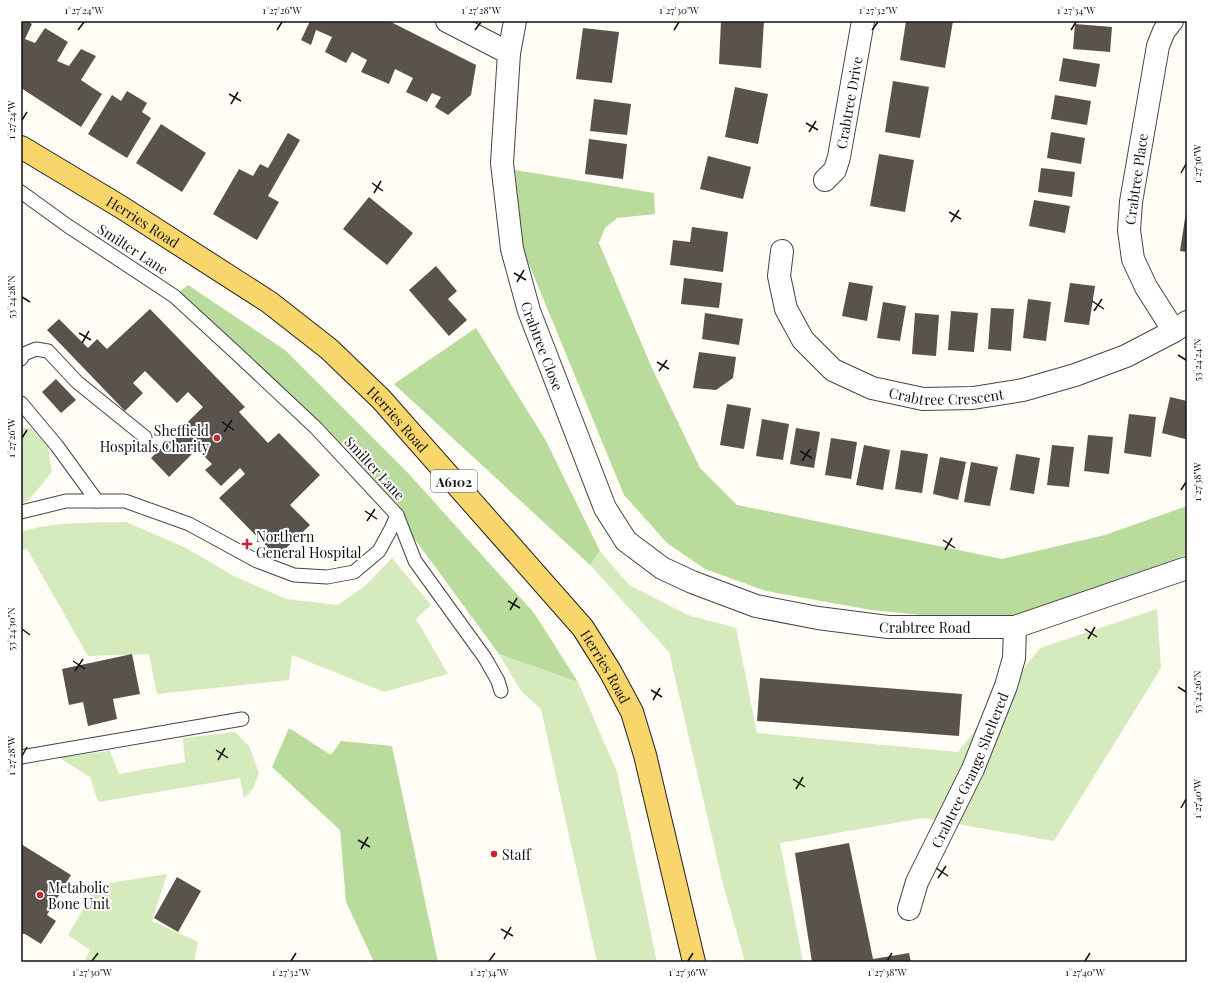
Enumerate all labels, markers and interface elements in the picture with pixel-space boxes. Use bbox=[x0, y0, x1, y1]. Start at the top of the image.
text: 1°27'24"W bbox=[65, 3, 104, 17]
text: 1°27'26"W bbox=[262, 3, 303, 17]
text: 1°27'28"W bbox=[461, 3, 502, 17]
text: 1°27'30"W bbox=[659, 3, 700, 17]
text: 1°27'32"W bbox=[859, 3, 898, 17]
text: 1°27'34"W bbox=[1057, 3, 1096, 17]
street label: Crabtree Drive bbox=[831, 55, 866, 150]
text: 1°27'24"W bbox=[4, 100, 18, 139]
street label: Crabtree Place bbox=[1120, 132, 1152, 226]
text: 1°27'36"W bbox=[1190, 144, 1204, 184]
street label: Herries Road bbox=[103, 191, 183, 252]
street label: Smilter Lane bbox=[94, 219, 172, 279]
text: 53°24'28"N bbox=[4, 276, 18, 318]
street label: Crabtree Close bbox=[517, 299, 568, 393]
text: 53°24'24"N bbox=[1190, 339, 1204, 381]
street label: Herries Road bbox=[363, 382, 433, 456]
street label: Crabtree Crescent bbox=[887, 382, 1006, 409]
text: 1°27'26"W bbox=[4, 417, 18, 458]
place label: Sheffield Hospitals Charity bbox=[100, 421, 209, 456]
street label: Smilter Lane bbox=[341, 432, 409, 504]
marker: Sheffield Hospitals Charity bbox=[212, 433, 222, 443]
text: 1°27'38"W bbox=[1190, 461, 1204, 502]
road number: A6102 bbox=[431, 470, 477, 492]
place label: Northern General Hospital bbox=[256, 527, 362, 562]
marker: Northern General Hospital bbox=[241, 538, 253, 550]
text: 53°24'30"N bbox=[4, 607, 18, 651]
street label: Crabtree Road bbox=[878, 616, 971, 637]
street label: Herries Road bbox=[577, 626, 635, 707]
text: 53°24'26"N bbox=[1190, 671, 1204, 713]
street label: Crabtree Grange Sheltered bbox=[926, 689, 1012, 851]
text: 1°27'28"W bbox=[4, 735, 18, 776]
text: 1°27'40"W bbox=[1190, 778, 1204, 819]
place label: Staff bbox=[502, 845, 532, 864]
marker: Staff bbox=[489, 849, 499, 859]
place label: Metabolic Bone Unit bbox=[48, 878, 111, 913]
marker: Metabolic Bone Unit bbox=[35, 890, 45, 900]
text: 1°27'30"W bbox=[72, 965, 113, 979]
text: 1°27'32"W bbox=[272, 965, 311, 979]
text: 1°27'34"W bbox=[470, 965, 509, 979]
text: 1°27'36"W bbox=[669, 965, 708, 979]
text: 1°27'38"W bbox=[867, 965, 908, 979]
text: 1°27'40"W bbox=[1065, 965, 1106, 979]

